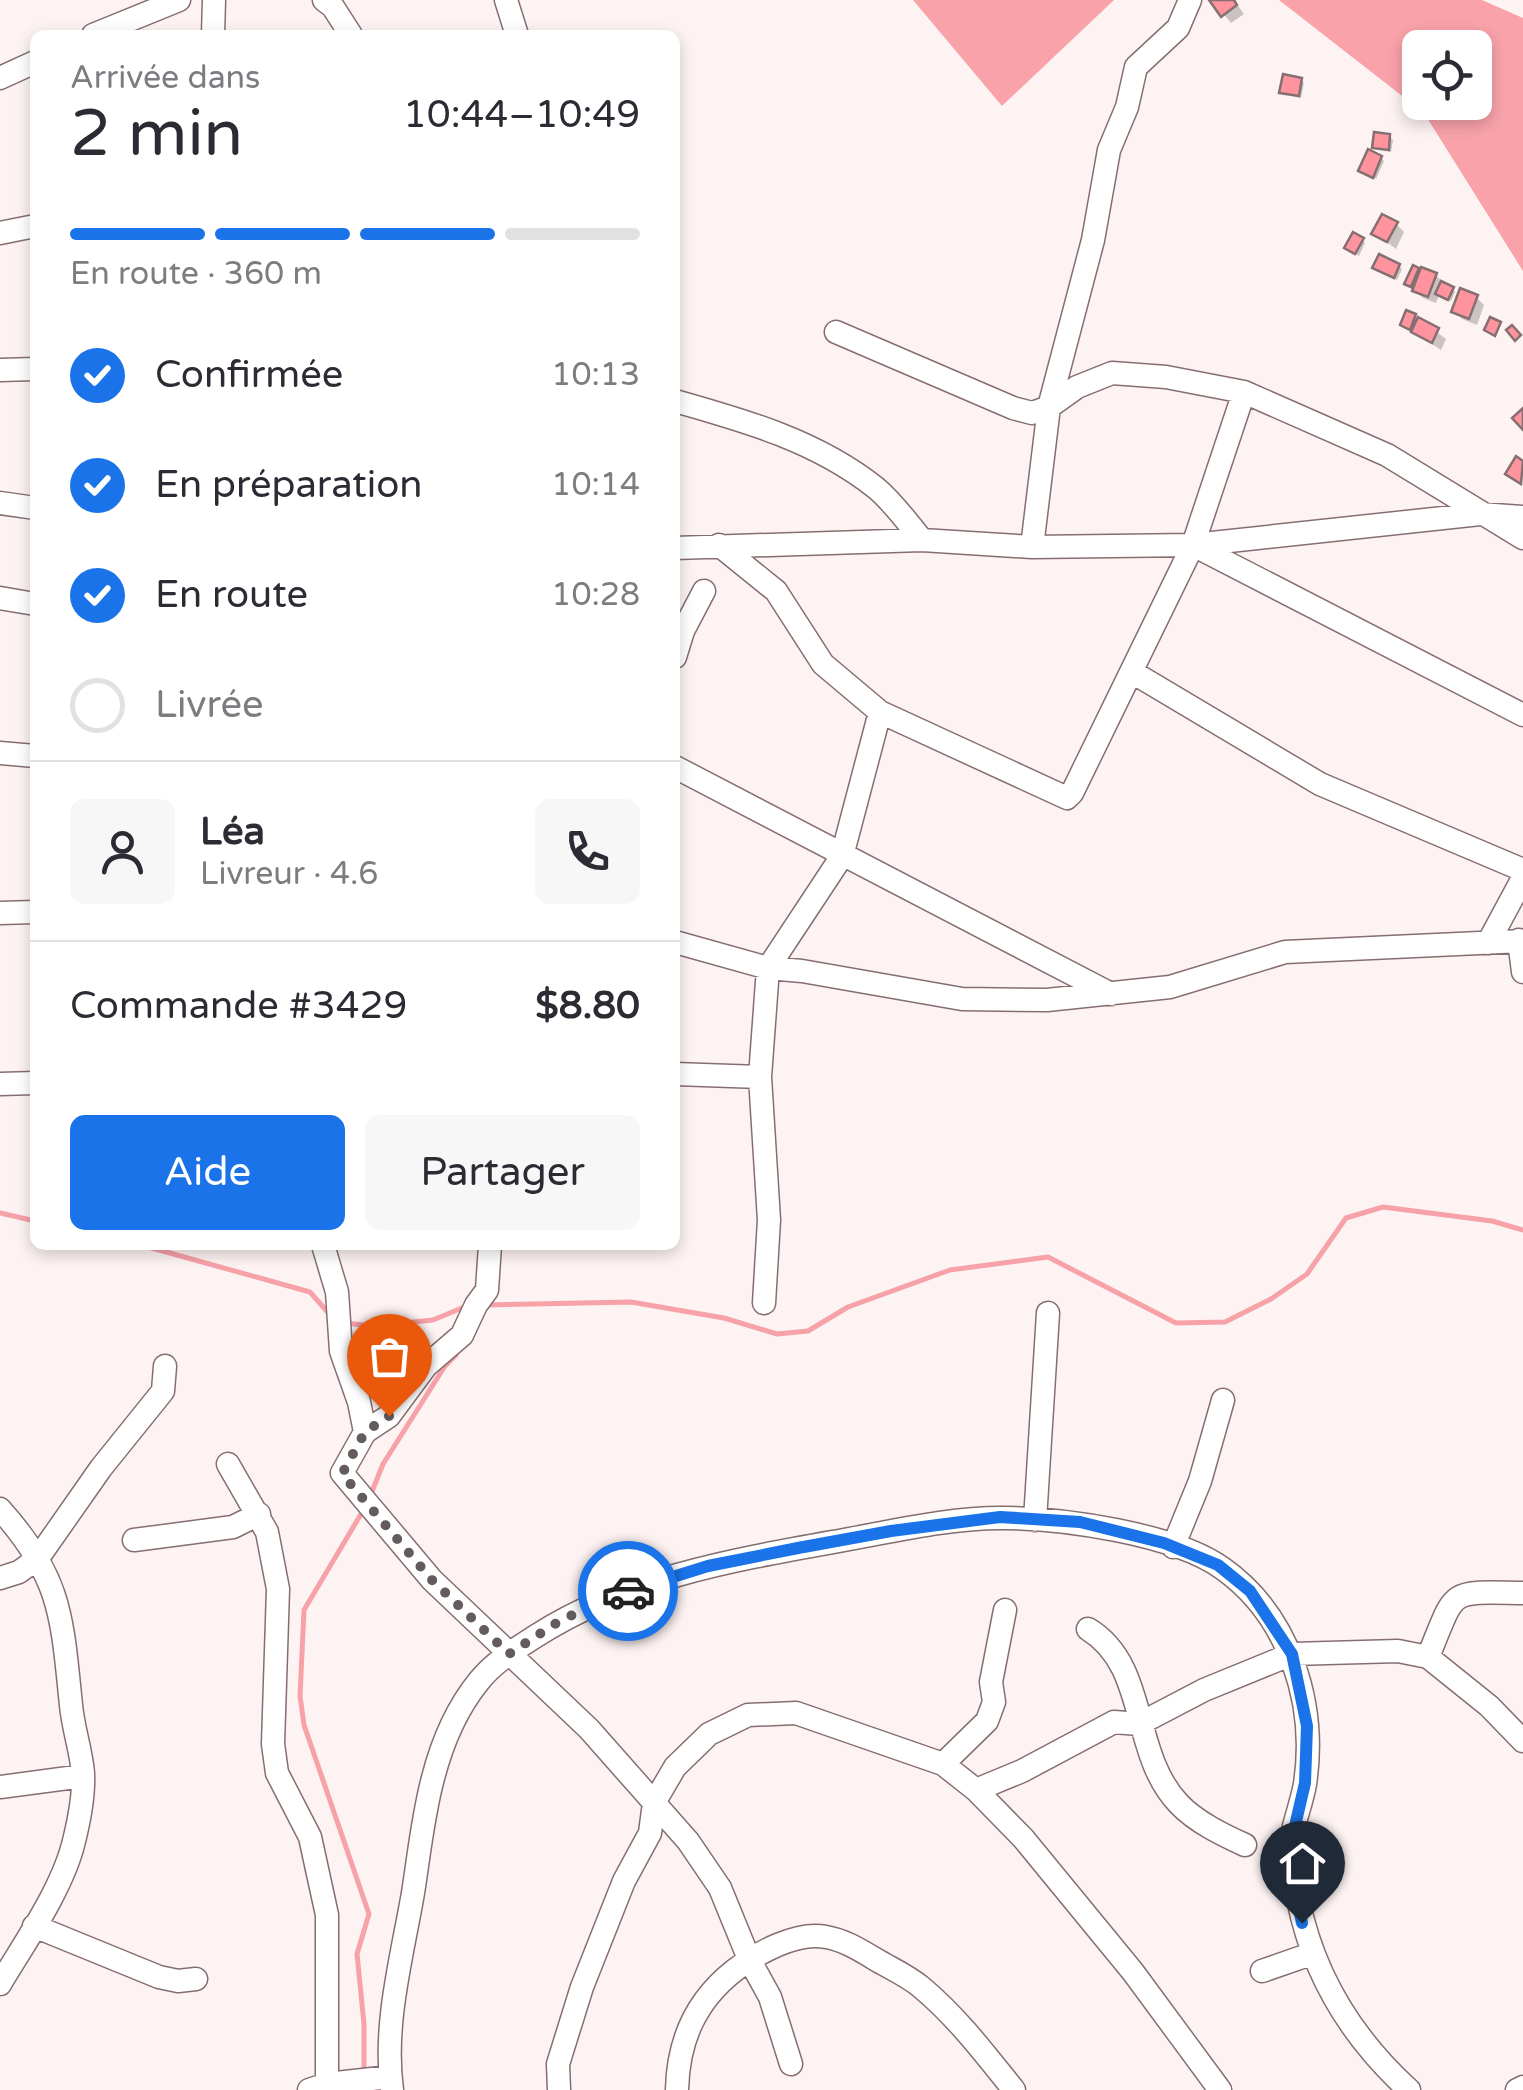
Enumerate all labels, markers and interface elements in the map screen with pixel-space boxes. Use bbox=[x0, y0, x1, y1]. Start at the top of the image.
map controls bbox=[1402, 30, 1492, 120]
button: locate bbox=[1402, 30, 1492, 120]
text: Arrivée dans bbox=[70, 59, 260, 97]
text: 10:44–10:49 bbox=[403, 92, 640, 138]
text: 2 min bbox=[70, 95, 243, 174]
text: En route · 360 m bbox=[70, 255, 322, 293]
icon: check bbox=[70, 348, 125, 403]
text: Confirmée bbox=[155, 352, 343, 398]
text: 10:13 bbox=[551, 356, 640, 394]
icon: check bbox=[70, 458, 125, 513]
text: En préparation bbox=[155, 462, 422, 508]
text: 10:14 bbox=[551, 466, 640, 504]
icon: check bbox=[70, 568, 125, 623]
text: En route bbox=[155, 572, 308, 618]
text: 10:28 bbox=[551, 576, 640, 614]
text: Livrée bbox=[155, 682, 264, 728]
button: person bbox=[70, 799, 175, 904]
button: phone bbox=[535, 799, 640, 904]
text: Léa bbox=[200, 809, 265, 855]
text: Livreur · 4.6 bbox=[200, 855, 378, 893]
text: Commande #3429 bbox=[70, 983, 407, 1029]
text: $8.80 bbox=[535, 983, 640, 1029]
button: Aide bbox=[70, 1115, 345, 1230]
button: Partager bbox=[365, 1115, 640, 1230]
pin bbox=[347, 1314, 432, 1417]
icon: bag bbox=[362, 1329, 417, 1384]
courier bbox=[578, 1541, 678, 1641]
icon: car bbox=[601, 1564, 656, 1619]
pin bbox=[1260, 1821, 1345, 1924]
icon: home bbox=[1275, 1836, 1330, 1891]

